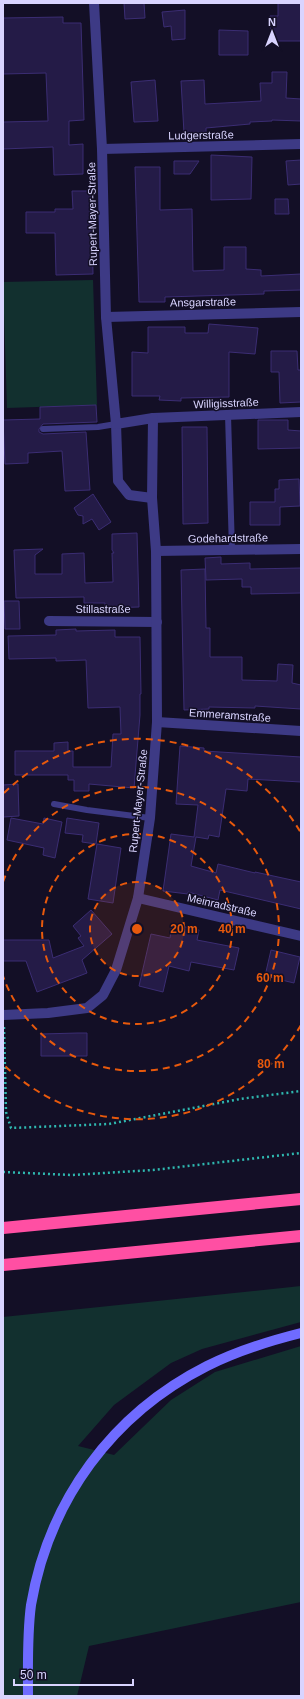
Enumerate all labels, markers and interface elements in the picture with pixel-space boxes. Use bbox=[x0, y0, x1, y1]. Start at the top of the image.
north arrow bbox=[252, 12, 292, 52]
text: N bbox=[268, 16, 276, 28]
street label: Ludgerstraße bbox=[168, 128, 234, 142]
street label: Rupert-Mayer-Straße bbox=[85, 162, 99, 266]
street label: Ansgarstraße bbox=[170, 295, 236, 309]
street label: Willigisstraße bbox=[193, 396, 259, 410]
street label: Godehardstraße bbox=[188, 531, 268, 545]
street label: Stillastraße bbox=[75, 603, 131, 615]
street label: Emmeramstraße bbox=[189, 706, 271, 724]
street label: Rupert-Mayer-Straße bbox=[127, 749, 149, 853]
street label: Meinradstraße bbox=[186, 891, 258, 919]
centre of rings bbox=[130, 922, 144, 936]
text: 20 m bbox=[170, 922, 198, 936]
text: 40 m bbox=[218, 922, 246, 936]
text: 60 m bbox=[256, 971, 284, 985]
text: 80 m bbox=[257, 1057, 285, 1071]
scale bar bbox=[14, 1661, 133, 1687]
text: 50 m bbox=[20, 1668, 47, 1682]

